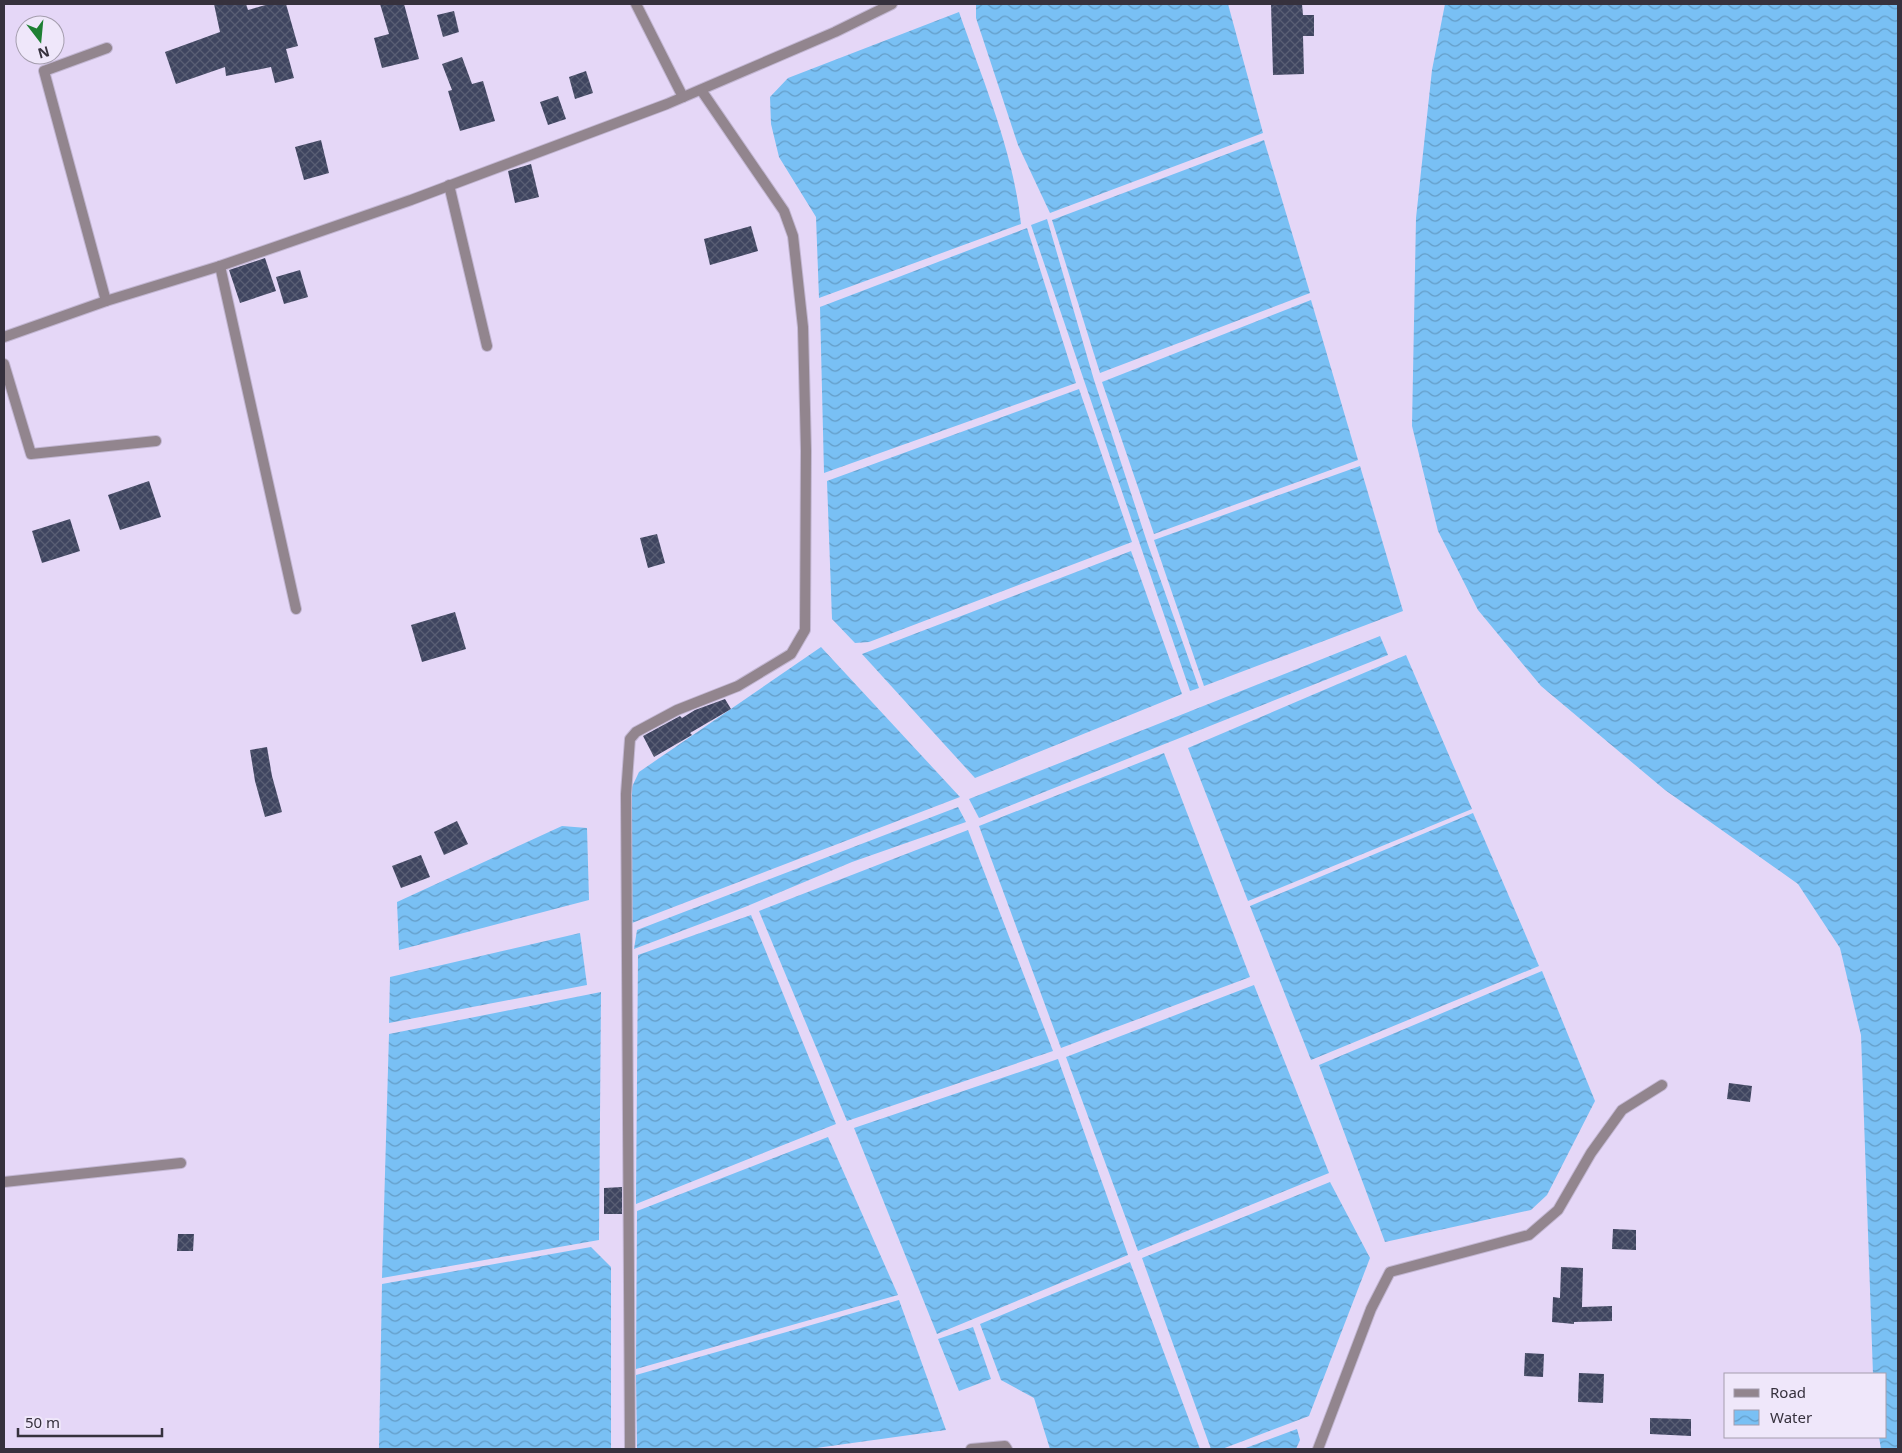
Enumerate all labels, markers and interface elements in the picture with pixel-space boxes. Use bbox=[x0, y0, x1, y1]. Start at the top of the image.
north arrow bbox=[15, 15, 65, 65]
text: N bbox=[36, 42, 52, 64]
legend bbox=[1724, 1373, 1887, 1438]
text: Road bbox=[1770, 1382, 1806, 1402]
scale bar bbox=[18, 1406, 161, 1438]
text: Water bbox=[1770, 1407, 1812, 1427]
text: 50 m bbox=[25, 1412, 60, 1432]

